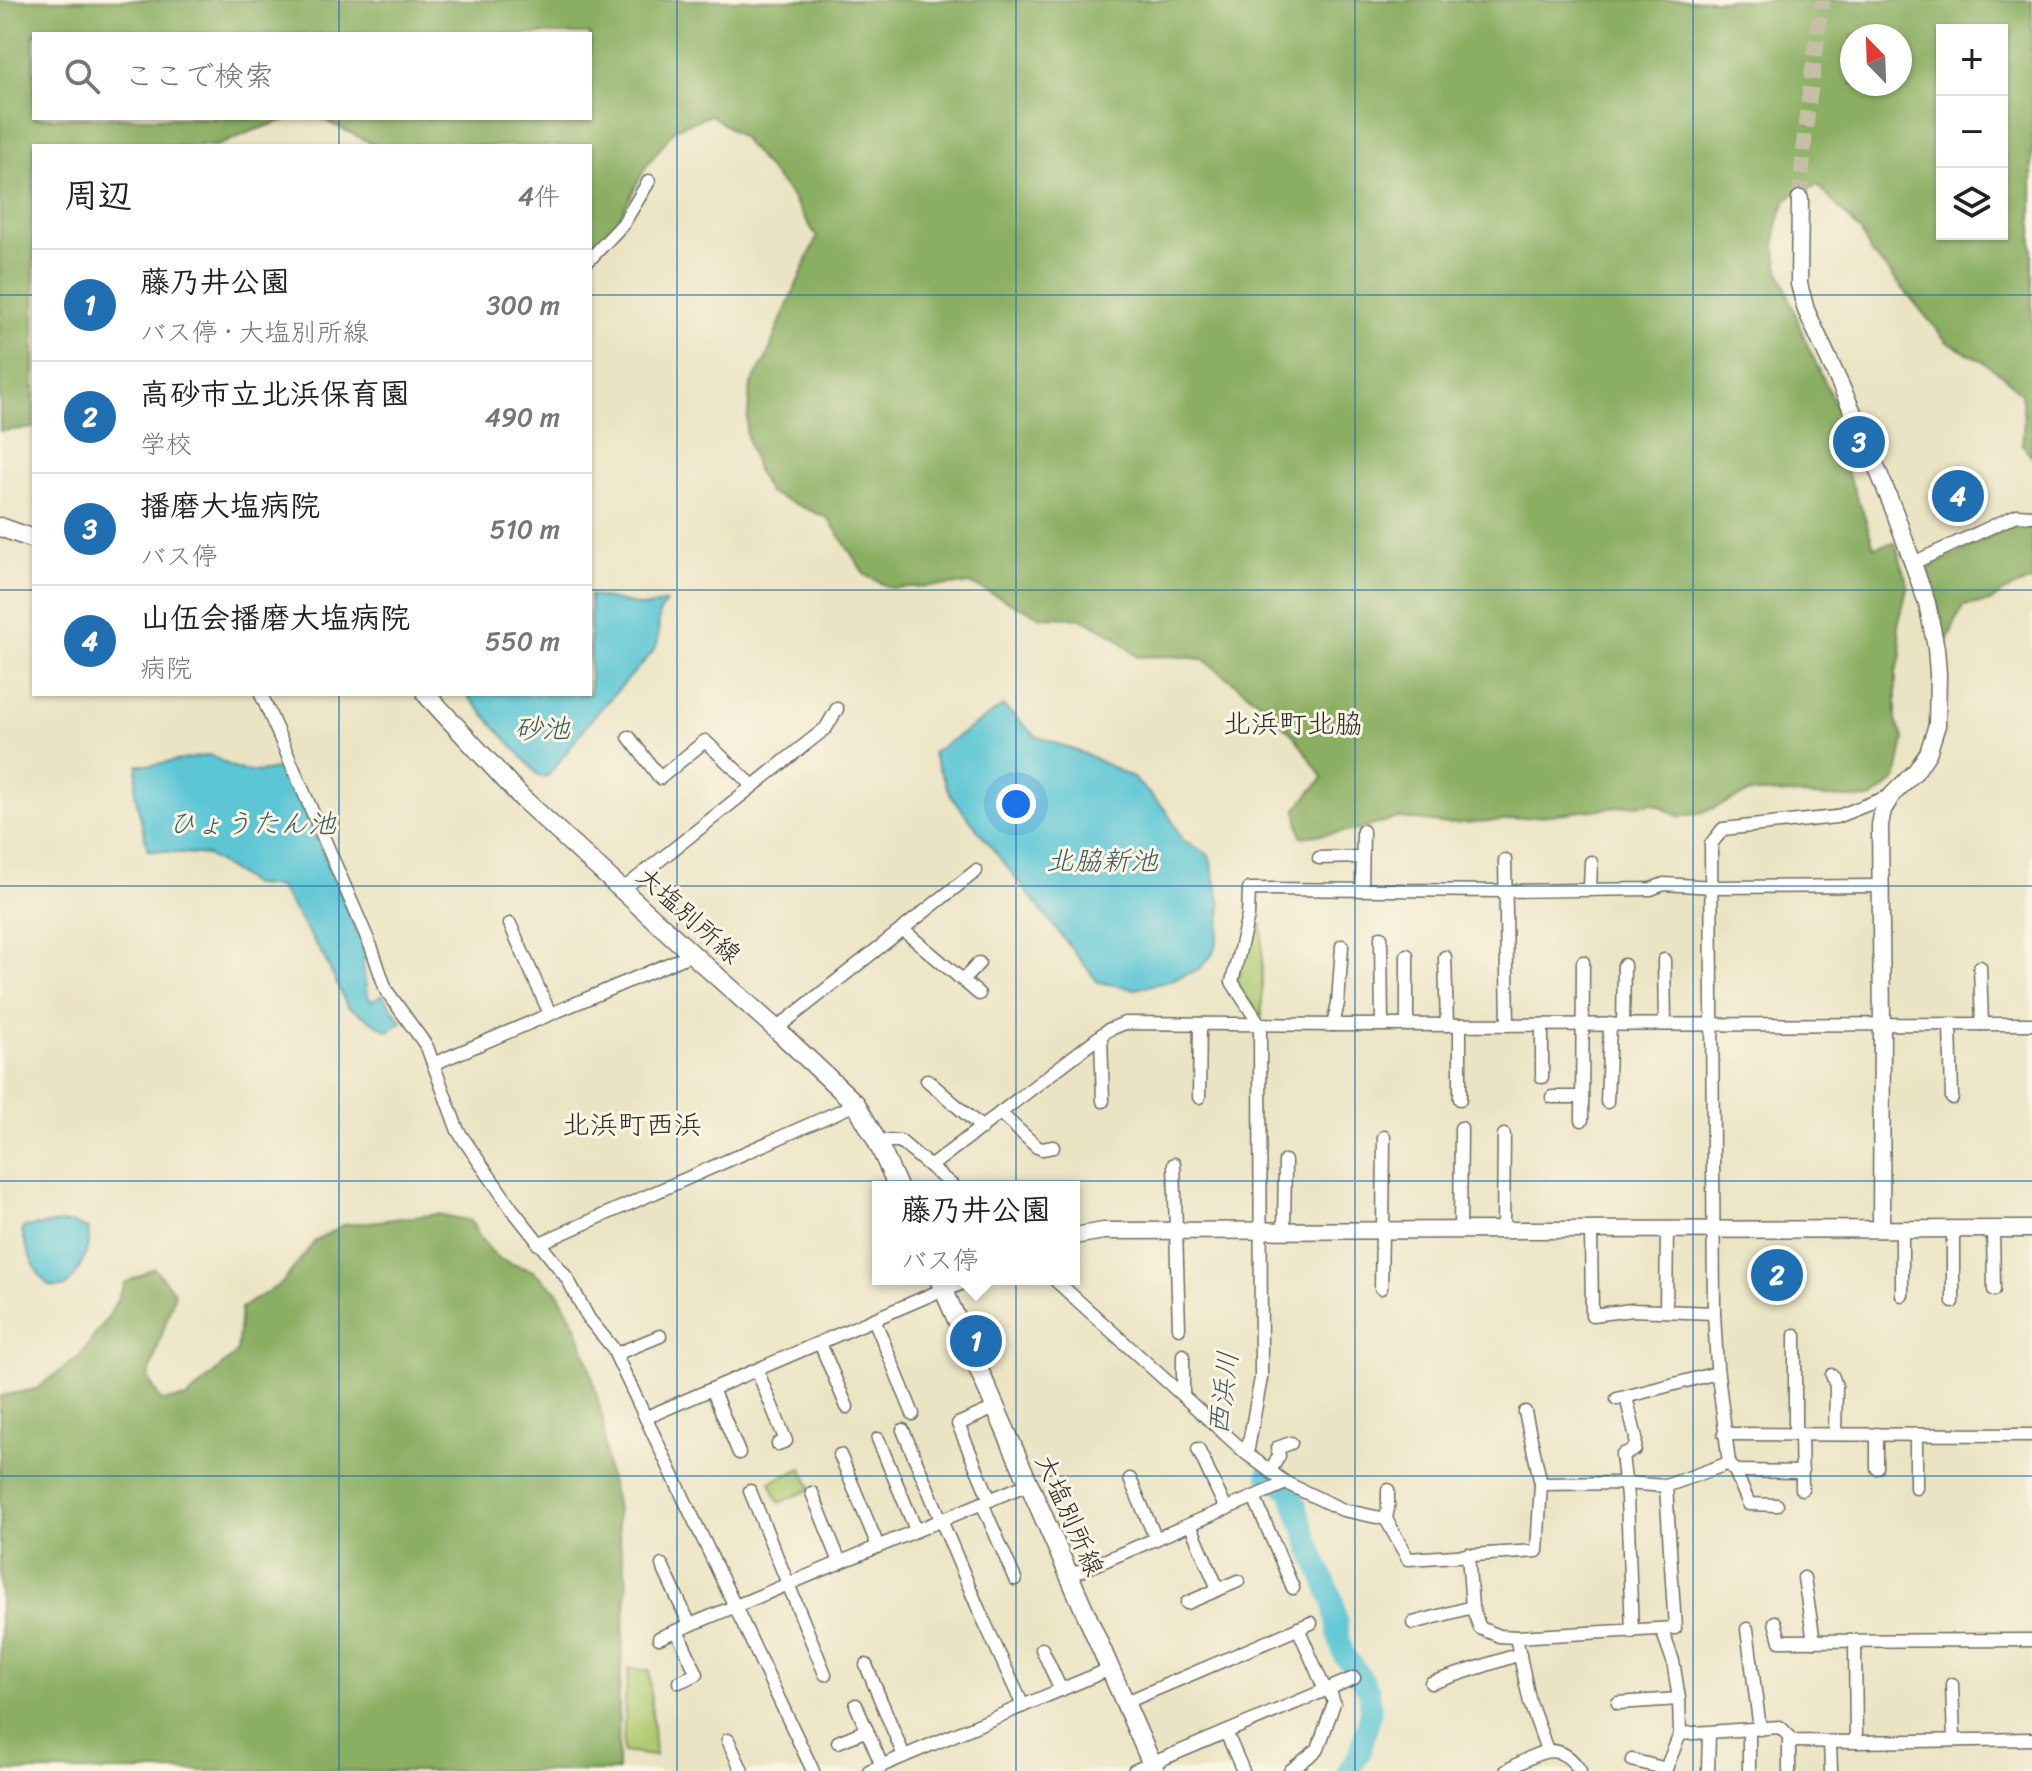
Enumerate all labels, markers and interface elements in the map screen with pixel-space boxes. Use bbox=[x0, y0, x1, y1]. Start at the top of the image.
north arrow bbox=[1840, 24, 1912, 96]
map controls bbox=[1936, 24, 2008, 240]
button: + bbox=[1936, 24, 2008, 96]
search box bbox=[32, 32, 592, 120]
text: ここで検索 bbox=[124, 49, 274, 103]
icon: search bbox=[60, 54, 104, 98]
button: − bbox=[1936, 96, 2008, 168]
text: 周辺 bbox=[64, 166, 132, 226]
button: layers bbox=[1936, 168, 2008, 240]
text: 4件 bbox=[518, 173, 560, 219]
text: 藤乃井公園 bbox=[140, 255, 290, 309]
text: 1 bbox=[84, 282, 96, 328]
text: 300 m bbox=[486, 282, 560, 328]
text: バス停 · 大塩別所線 bbox=[140, 309, 369, 355]
text: 高砂市立北浜保育園 bbox=[140, 367, 410, 421]
text: 2 bbox=[82, 394, 98, 440]
text: 490 m bbox=[485, 394, 560, 440]
pin: 3 bbox=[1833, 412, 1885, 472]
text: 学校 bbox=[140, 421, 192, 467]
pin: 4 bbox=[1932, 466, 1984, 526]
text: 播磨大塩病院 bbox=[140, 479, 320, 533]
text: 3 bbox=[83, 506, 97, 552]
text: 510 m bbox=[490, 506, 560, 552]
text: バス停 bbox=[140, 533, 218, 579]
text: 山伍会播磨大塩病院 bbox=[140, 591, 410, 645]
text: 4 bbox=[82, 618, 98, 664]
text: 550 m bbox=[485, 618, 560, 664]
text: 病院 bbox=[140, 645, 192, 691]
district label: 北浜町北脇 bbox=[1223, 699, 1363, 748]
water label: 砂池 bbox=[514, 704, 571, 753]
your location bbox=[996, 784, 1036, 824]
water label: ひょうたん池 bbox=[168, 799, 337, 848]
water label: 北脇新池 bbox=[1046, 836, 1159, 885]
street label: 大塩別所線 bbox=[625, 854, 753, 976]
district label: 北浜町西浜 bbox=[562, 1100, 702, 1149]
popup bbox=[872, 1181, 1080, 1285]
text: 藤乃井公園 bbox=[901, 1183, 1051, 1237]
text: バス停 bbox=[901, 1237, 979, 1283]
pin: 2 bbox=[1751, 1245, 1803, 1305]
pin: 1 bbox=[950, 1311, 1002, 1371]
water label: 西浜川 bbox=[1194, 1348, 1252, 1438]
street label: 大塩別所線 bbox=[1023, 1446, 1117, 1584]

